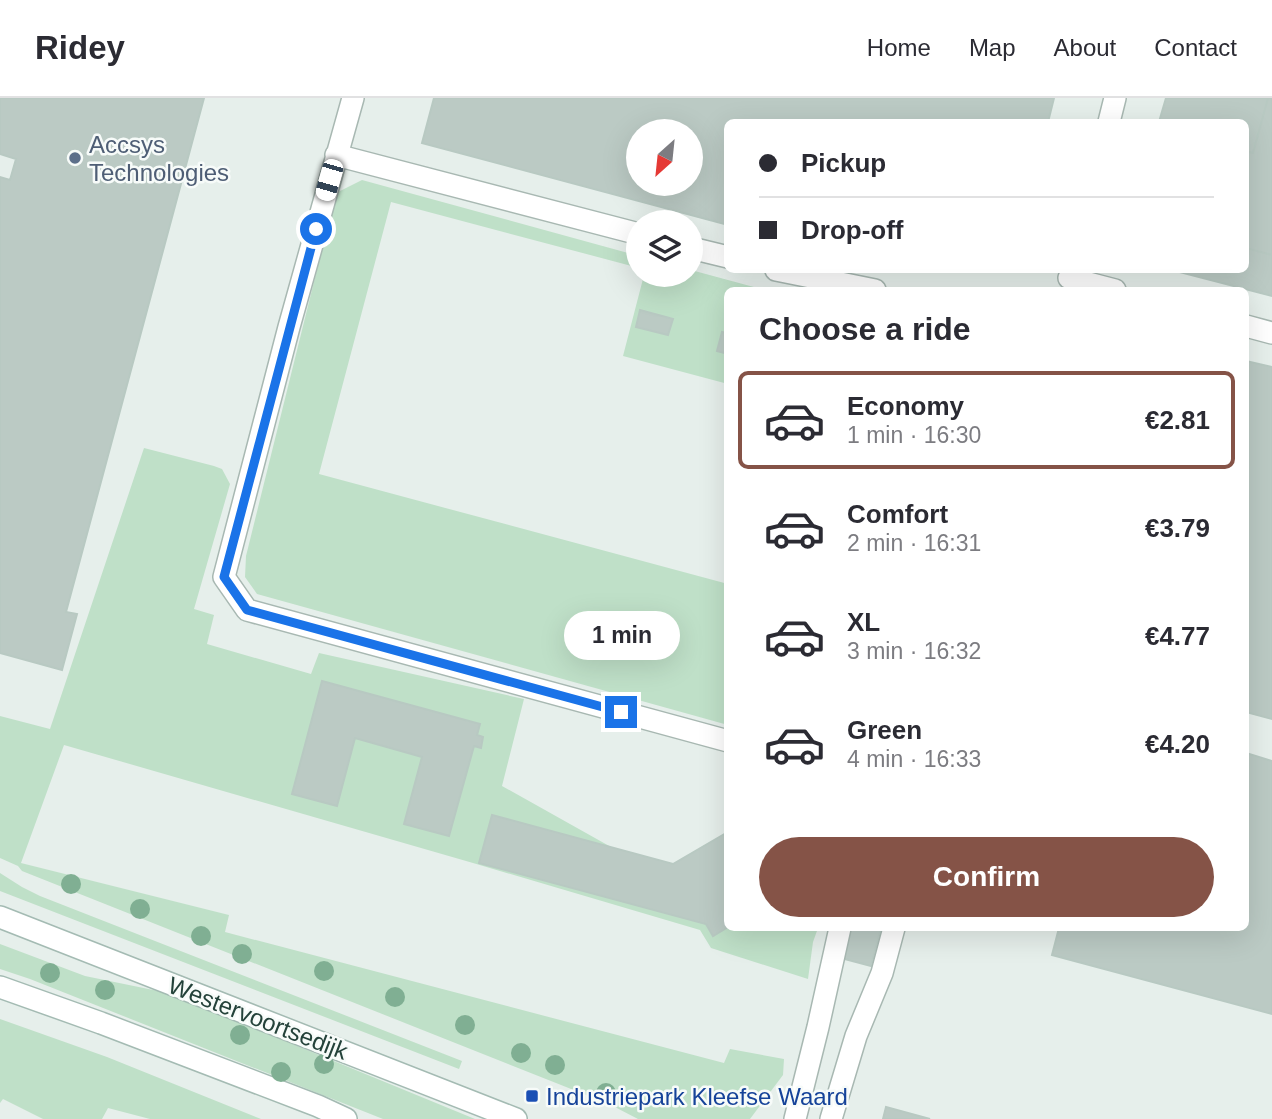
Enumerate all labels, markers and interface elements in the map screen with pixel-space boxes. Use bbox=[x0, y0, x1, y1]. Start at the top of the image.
text: Ridey bbox=[35, 29, 125, 66]
text: Home bbox=[867, 34, 931, 61]
text: Map bbox=[969, 34, 1016, 61]
text: About bbox=[1054, 34, 1116, 61]
text: Contact bbox=[1154, 34, 1237, 61]
north arrow bbox=[626, 119, 704, 196]
map controls bbox=[626, 119, 703, 287]
place label: Accsys Technologies bbox=[89, 131, 229, 186]
text: Pickup bbox=[801, 148, 886, 178]
marker: Accsys Technologies bbox=[67, 150, 83, 166]
car bbox=[314, 157, 345, 203]
button: layers bbox=[626, 210, 703, 287]
route start bbox=[300, 213, 332, 245]
text: Drop-off bbox=[801, 215, 904, 245]
text: Choose a ride bbox=[759, 311, 971, 347]
icon: car bbox=[763, 389, 826, 452]
text: Economy bbox=[847, 391, 964, 421]
text: €2.81 bbox=[1145, 405, 1210, 435]
text: 1 min · 16:30 bbox=[847, 422, 981, 448]
icon: car bbox=[763, 497, 826, 560]
text: Comfort bbox=[847, 499, 948, 529]
text: €3.79 bbox=[1145, 513, 1210, 543]
text: 2 min · 16:31 bbox=[847, 530, 981, 556]
icon: car bbox=[763, 605, 826, 668]
text: XL bbox=[847, 607, 880, 637]
callout: 1 min bbox=[563, 610, 679, 660]
text: €4.77 bbox=[1145, 621, 1210, 651]
text: 1 min bbox=[592, 622, 652, 648]
text: 3 min · 16:32 bbox=[847, 638, 981, 664]
route end bbox=[605, 696, 637, 728]
icon: car bbox=[763, 713, 826, 776]
text: Green bbox=[847, 715, 922, 745]
text: €4.20 bbox=[1145, 729, 1210, 759]
text: 4 min · 16:33 bbox=[847, 746, 981, 772]
button: Confirm bbox=[759, 837, 1214, 917]
street label: Westervoortsedijk bbox=[164, 971, 353, 1065]
place label: Industriepark Kleefse Waard bbox=[546, 1083, 848, 1110]
marker: Industriepark Kleefse Waard bbox=[524, 1088, 540, 1104]

